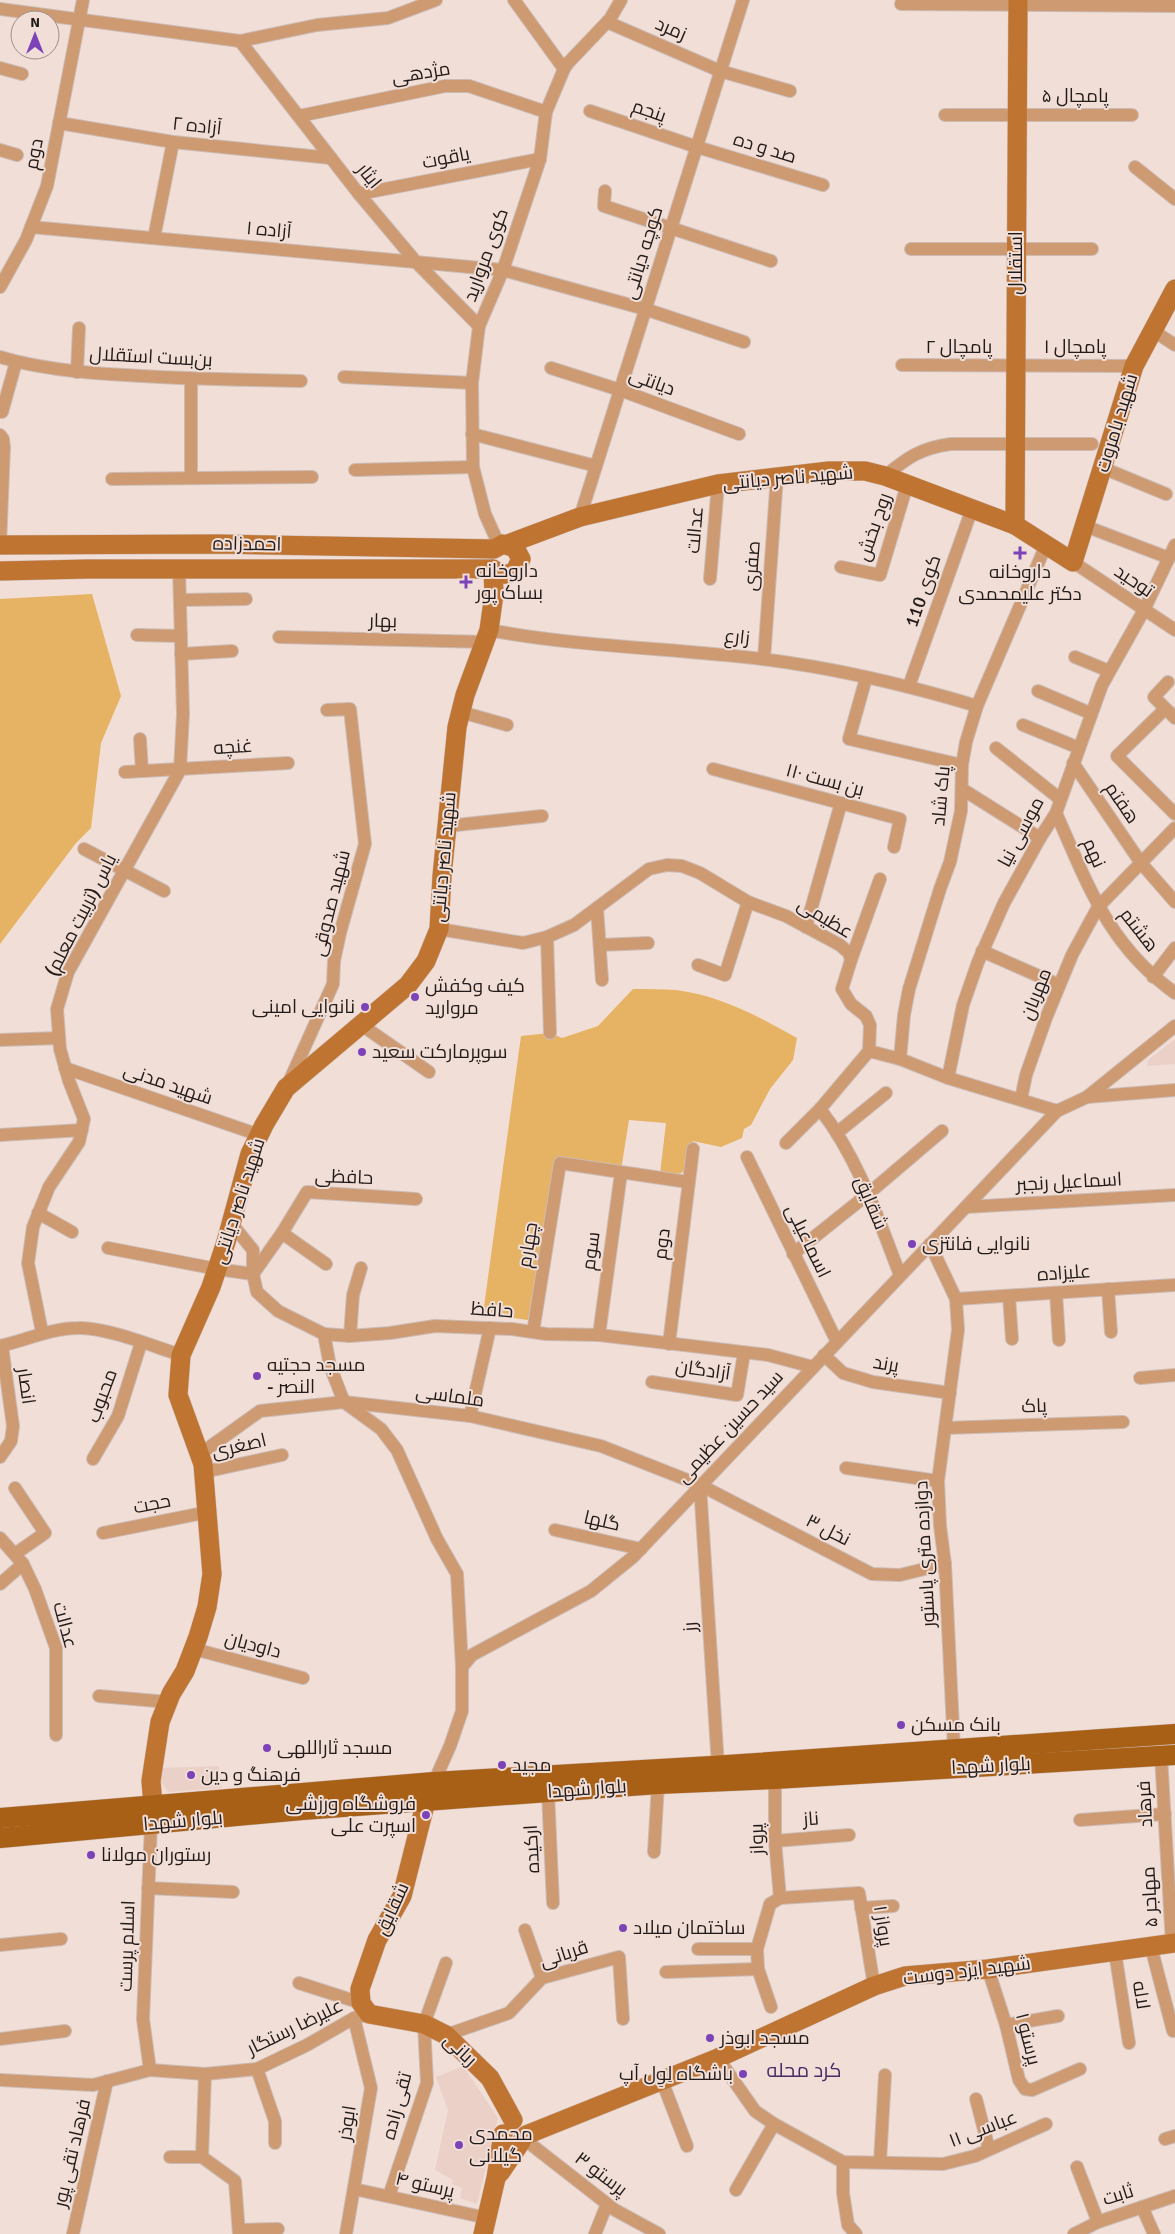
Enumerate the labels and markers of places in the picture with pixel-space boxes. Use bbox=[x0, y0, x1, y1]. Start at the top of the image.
marker: داروخانه دکتر علیمحمدی bbox=[1014, 547, 1026, 559]
place label: داروخانه بساک پور bbox=[475, 559, 543, 605]
place label: داروخانه دکتر علیمحمدی bbox=[958, 560, 1082, 606]
marker: داروخانه بساک پور bbox=[460, 576, 472, 588]
place label: کیف و‌کفش مروارید bbox=[425, 974, 525, 1020]
marker: کیف و‌کفش مروارید bbox=[409, 991, 421, 1003]
place label: نانوایی امینی bbox=[252, 995, 355, 1019]
marker: نانوایی امینی bbox=[359, 1001, 371, 1013]
place label: سوپرمارکت سعید bbox=[372, 1040, 507, 1064]
marker: سوپرمارکت سعید bbox=[356, 1046, 368, 1058]
place label: نانوایی فانتزی bbox=[922, 1232, 1030, 1256]
marker: نانوایی فانتزی bbox=[906, 1238, 918, 1250]
place label: مسجد حجتیه - النصر bbox=[267, 1353, 366, 1399]
marker: مسجد حجتیه - النصر bbox=[251, 1370, 263, 1382]
place label: بانک مسکن bbox=[911, 1713, 1001, 1737]
marker: بانک مسکن bbox=[895, 1719, 907, 1731]
place label: مسجد ثاراللهی bbox=[277, 1736, 393, 1760]
marker: مسجد ثاراللهی bbox=[261, 1742, 273, 1754]
place label: مجید bbox=[512, 1753, 551, 1777]
marker: مجید bbox=[496, 1759, 508, 1771]
place label: فرهنگ و دین bbox=[201, 1763, 301, 1787]
marker: فرهنگ و دین bbox=[185, 1769, 197, 1781]
place label: فروشگاه ورزشی اسپرت علی bbox=[286, 1792, 416, 1838]
marker: فروشگاه ورزشی اسپرت علی bbox=[420, 1809, 432, 1821]
place label: رستوران مولانا bbox=[101, 1843, 211, 1867]
marker: رستوران مولانا bbox=[85, 1849, 97, 1861]
place label: ساختمان میلاد bbox=[633, 1916, 745, 1940]
marker: ساختمان میلاد bbox=[617, 1922, 629, 1934]
place label: مسجد ابوذر bbox=[719, 2026, 810, 2050]
marker: مسجد ابوذر bbox=[704, 2032, 716, 2044]
place label: باشگاه لِوِل آپ bbox=[619, 2062, 733, 2087]
marker: باشگاه لِوِل آپ bbox=[737, 2068, 749, 2080]
place label: محمدی گیلانی bbox=[469, 2122, 533, 2168]
marker: محمدی گیلانی bbox=[453, 2139, 465, 2151]

